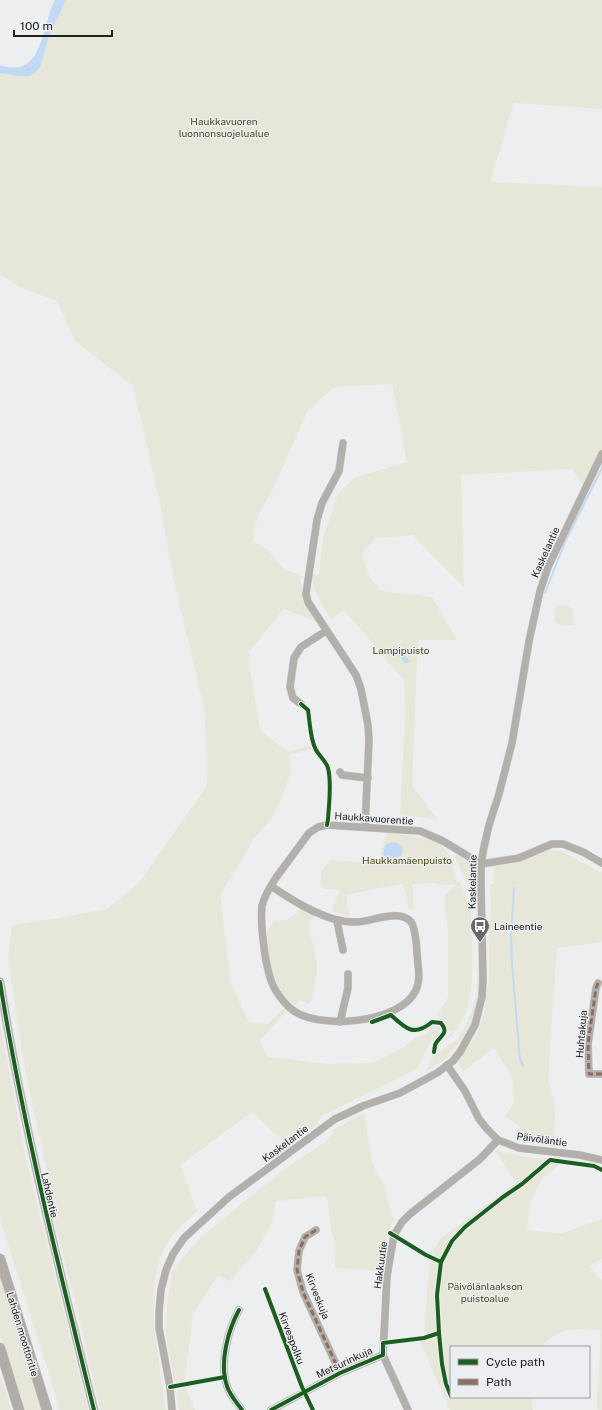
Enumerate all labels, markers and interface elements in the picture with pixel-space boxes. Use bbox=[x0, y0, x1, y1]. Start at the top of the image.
scale bar bbox=[14, 12, 112, 38]
text: 100 m bbox=[20, 19, 53, 33]
park label: Haukkavuoren luonnonsuojelualue bbox=[179, 115, 270, 139]
street label: Kaskelantie bbox=[528, 524, 562, 579]
park label: Lampipuisto bbox=[373, 644, 430, 656]
street label: Haukkavuorentie bbox=[334, 809, 414, 827]
park label: Haukkamäenpuisto bbox=[362, 854, 452, 866]
street label: Kaskelantie bbox=[466, 854, 478, 909]
bus stop icon: Laineentie bbox=[469, 915, 491, 943]
place label: Laineentie bbox=[494, 920, 543, 932]
street label: Huhtakuja bbox=[573, 1010, 589, 1058]
street label: Kaskelantie bbox=[260, 1122, 311, 1164]
street label: Päivöläntie bbox=[516, 1130, 568, 1149]
street label: Lahdentie bbox=[39, 1171, 61, 1219]
street label: Hakkuutie bbox=[371, 1240, 389, 1290]
street label: Kirveskuja bbox=[303, 1271, 333, 1321]
park label: Päivölänlaakson puistoalue bbox=[447, 1280, 523, 1304]
street label: Lahden moottoritie bbox=[4, 1290, 42, 1378]
street label: Kirvespolku bbox=[277, 1310, 308, 1366]
street label: Metsurinkuja bbox=[314, 1344, 374, 1380]
legend bbox=[450, 1346, 590, 1398]
text: Cycle path bbox=[486, 1355, 545, 1369]
text: Path bbox=[486, 1375, 512, 1389]

